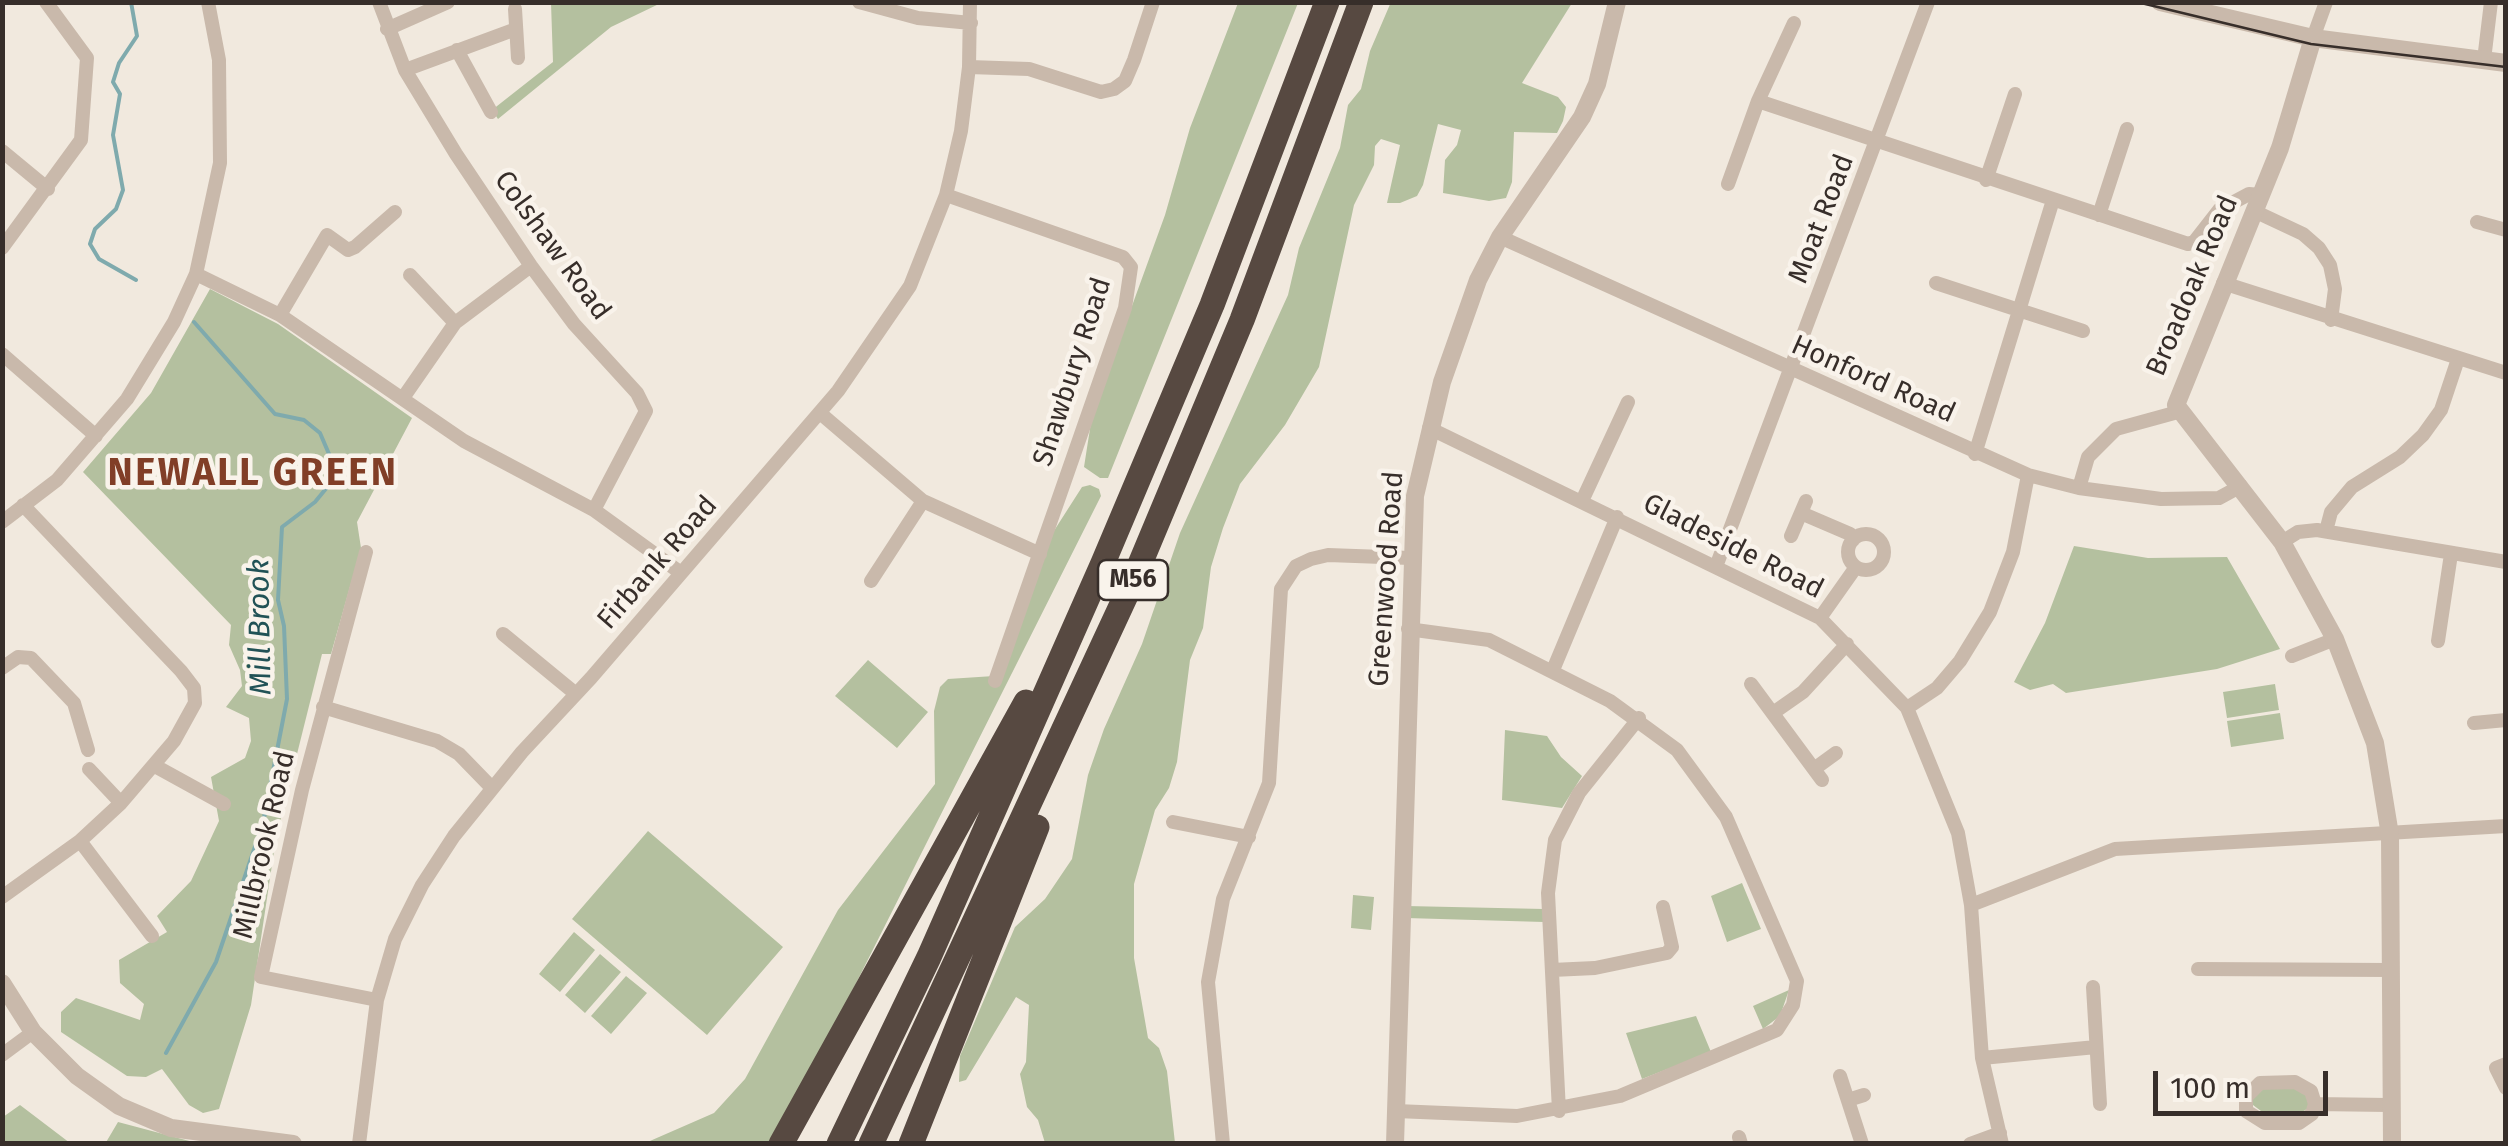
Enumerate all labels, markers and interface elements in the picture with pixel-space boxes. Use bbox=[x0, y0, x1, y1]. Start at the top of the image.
street label: Moat Road bbox=[1782, 150, 1862, 288]
street label: Colshaw Road bbox=[487, 165, 617, 327]
street label: Broadoak Road bbox=[2140, 191, 2246, 381]
street label: Shawbury Road bbox=[1027, 273, 1119, 471]
street label: Honford Road bbox=[1786, 329, 1960, 431]
district label: NEWALL GREEN bbox=[108, 451, 398, 497]
street label: Greenwood Road bbox=[1363, 470, 1411, 688]
street label: Gladeside Road bbox=[1637, 487, 1829, 607]
street label: Firbank Road bbox=[591, 489, 725, 637]
water label: Mill Brook bbox=[242, 559, 280, 695]
road number: M56 bbox=[1098, 560, 1168, 600]
street label: Millbrook Road bbox=[227, 748, 303, 942]
scale bar bbox=[2158, 1051, 2333, 1113]
text: 100 m bbox=[2170, 1070, 2250, 1106]

